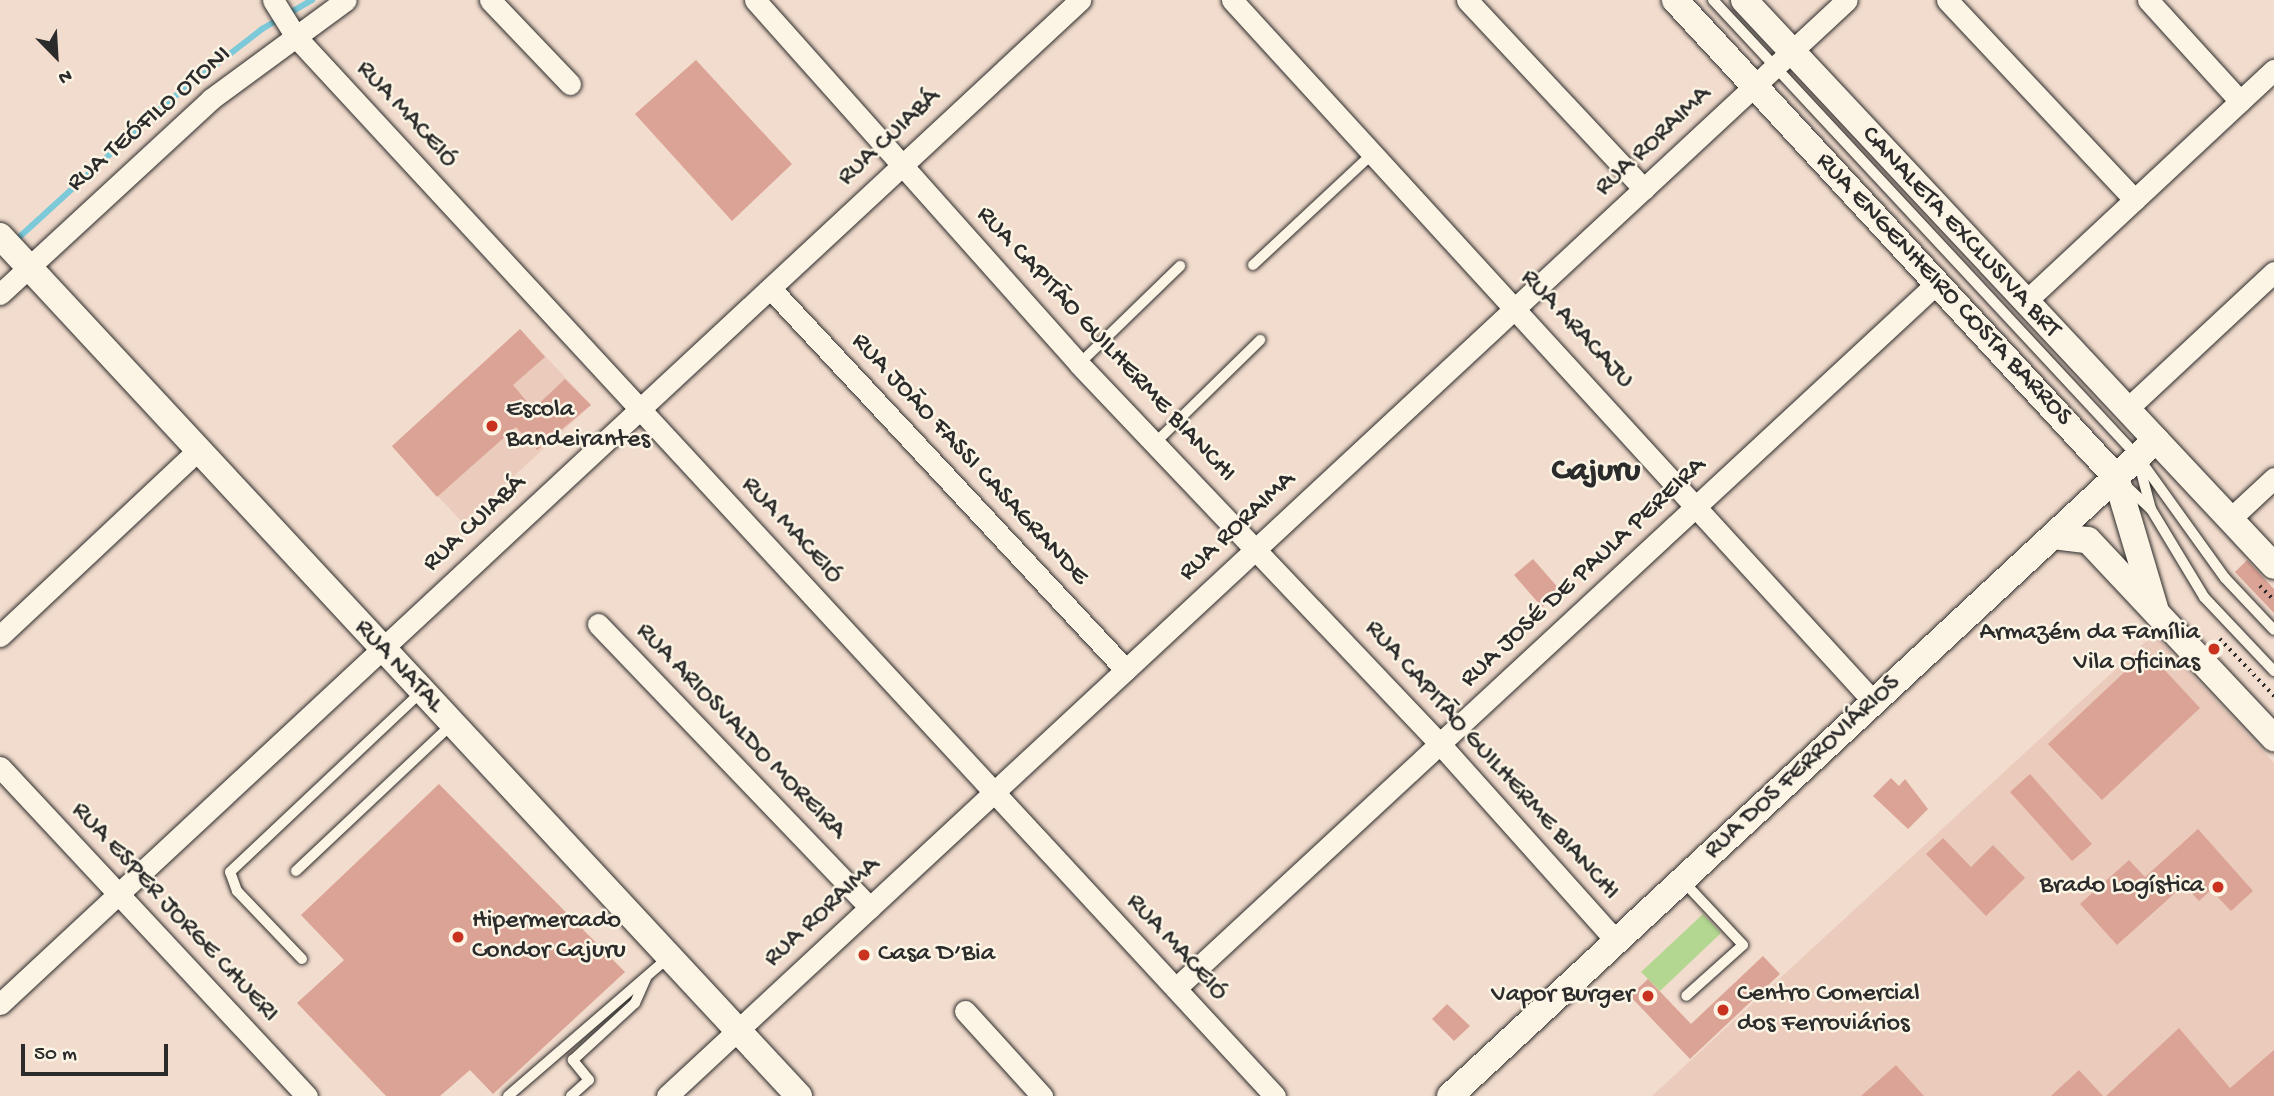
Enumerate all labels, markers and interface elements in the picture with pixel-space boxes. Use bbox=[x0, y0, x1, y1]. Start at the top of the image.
north arrow bbox=[21, 21, 91, 91]
street label: RUA TEÓFILO OTONI bbox=[62, 40, 238, 200]
street label: RUA MACEIÓ bbox=[348, 55, 464, 175]
street label: RUA RORAIMA bbox=[1589, 80, 1719, 204]
street label: RUA CUIABÁ bbox=[832, 82, 948, 194]
street label: CANALETA EXCLUSIVA BRT bbox=[1854, 120, 2066, 346]
street label: RUA ENGENHEIRO COSTA BARROS bbox=[1808, 147, 2078, 433]
street label: RUA CAPITÃO GUILHERME BIANCHI bbox=[969, 200, 1241, 490]
street label: RUA ARACAJU bbox=[1513, 264, 1639, 396]
street label: RUA JOÃO FASSI CASAGRANDE bbox=[844, 327, 1094, 593]
place label: Escola Bandeirantes bbox=[506, 395, 650, 457]
marker: Escola Bandeirantes bbox=[484, 418, 500, 434]
street label: RUA JOSÉ DE PAULA PEREIRA bbox=[1455, 451, 1713, 695]
district label: Cajuru bbox=[1552, 453, 1640, 493]
street label: RUA RORAIMA bbox=[1173, 465, 1303, 589]
street label: RUA CUIABÁ bbox=[417, 468, 533, 580]
street label: RUA MACEIÓ bbox=[733, 471, 849, 591]
street label: RUA NATAL bbox=[347, 613, 449, 721]
street label: RUA CAPITÃO GUILHERME BIANCHI bbox=[1357, 614, 1625, 908]
street label: RUA ARIOSVALDO MOREIRA bbox=[628, 617, 852, 847]
place label: Armazém da Família Vila Oficinas bbox=[1980, 618, 2200, 680]
marker: Armazém da Família Vila Oficinas bbox=[2206, 641, 2222, 657]
street label: RUA DOS FERROVIÁRIOS bbox=[1698, 669, 1908, 867]
street label: RUA ESPER JORGE CHUERI bbox=[64, 796, 284, 1030]
street label: RUA RORAIMA bbox=[758, 851, 888, 975]
place label: Brado Logística bbox=[2040, 871, 2204, 903]
marker: Brado Logística bbox=[2210, 879, 2226, 895]
street label: RUA MACEIÓ bbox=[1118, 888, 1234, 1008]
place label: Hipermercado Condor Cajuru bbox=[472, 906, 626, 968]
marker: Hipermercado Condor Cajuru bbox=[450, 929, 466, 945]
place label: Casa D’Bia bbox=[878, 939, 995, 971]
marker: Casa D’Bia bbox=[856, 947, 872, 963]
place label: Centro Comercial dos Ferroviários bbox=[1737, 979, 1920, 1040]
place label: Vapor Burger bbox=[1491, 980, 1634, 1012]
marker: Vapor Burger bbox=[1640, 988, 1656, 1004]
marker: Centro Comercial dos Ferroviários bbox=[1715, 1002, 1731, 1018]
scale bar bbox=[24, 1030, 172, 1074]
text: 50 m bbox=[34, 1043, 77, 1068]

